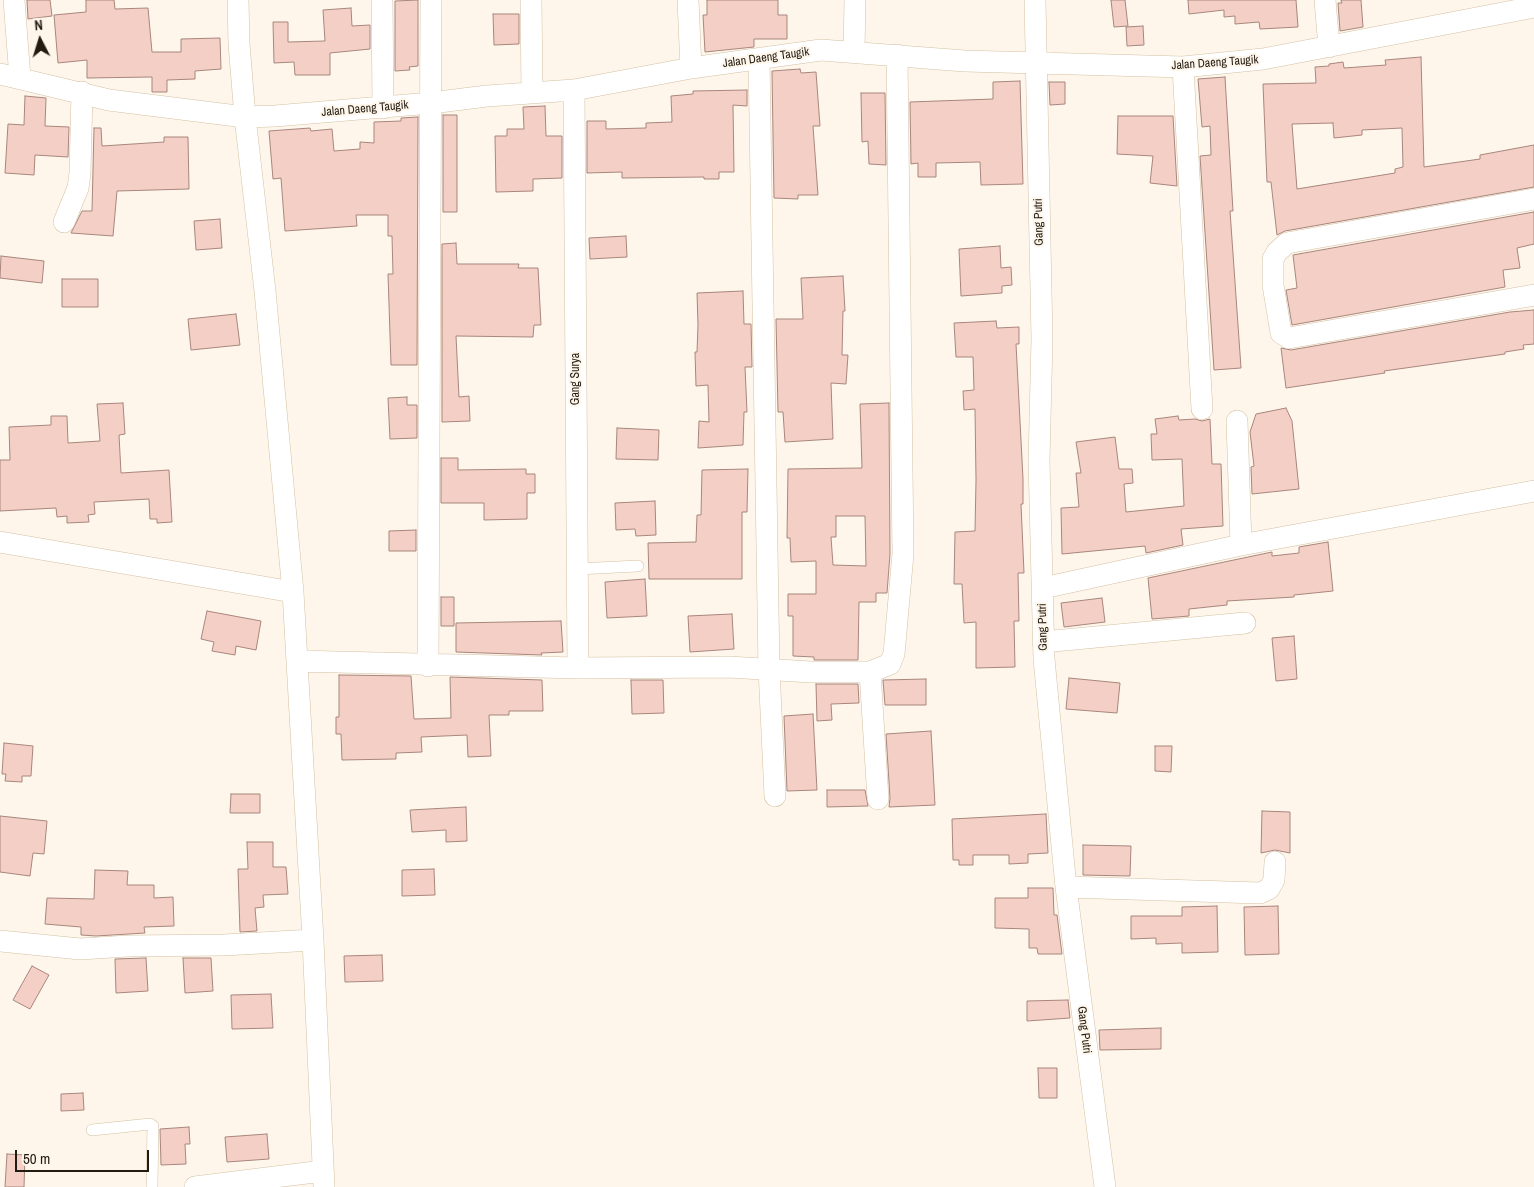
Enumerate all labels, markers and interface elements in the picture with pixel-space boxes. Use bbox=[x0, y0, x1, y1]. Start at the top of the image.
north arrow bbox=[15, 15, 65, 65]
text: N bbox=[34, 16, 44, 34]
street label: Jalan Daeng Taugik bbox=[722, 45, 810, 71]
street label: Jalan Daeng Taugik bbox=[1171, 53, 1259, 73]
street label: Jalan Daeng Taugik bbox=[321, 98, 409, 120]
street label: Gang Putri bbox=[1031, 198, 1047, 246]
street label: Gang Surya bbox=[569, 353, 583, 405]
street label: Gang Putri bbox=[1035, 603, 1051, 651]
street label: Gang Putri bbox=[1074, 1006, 1094, 1054]
scale bar bbox=[18, 1140, 151, 1172]
text: 50 m bbox=[23, 1148, 50, 1169]

